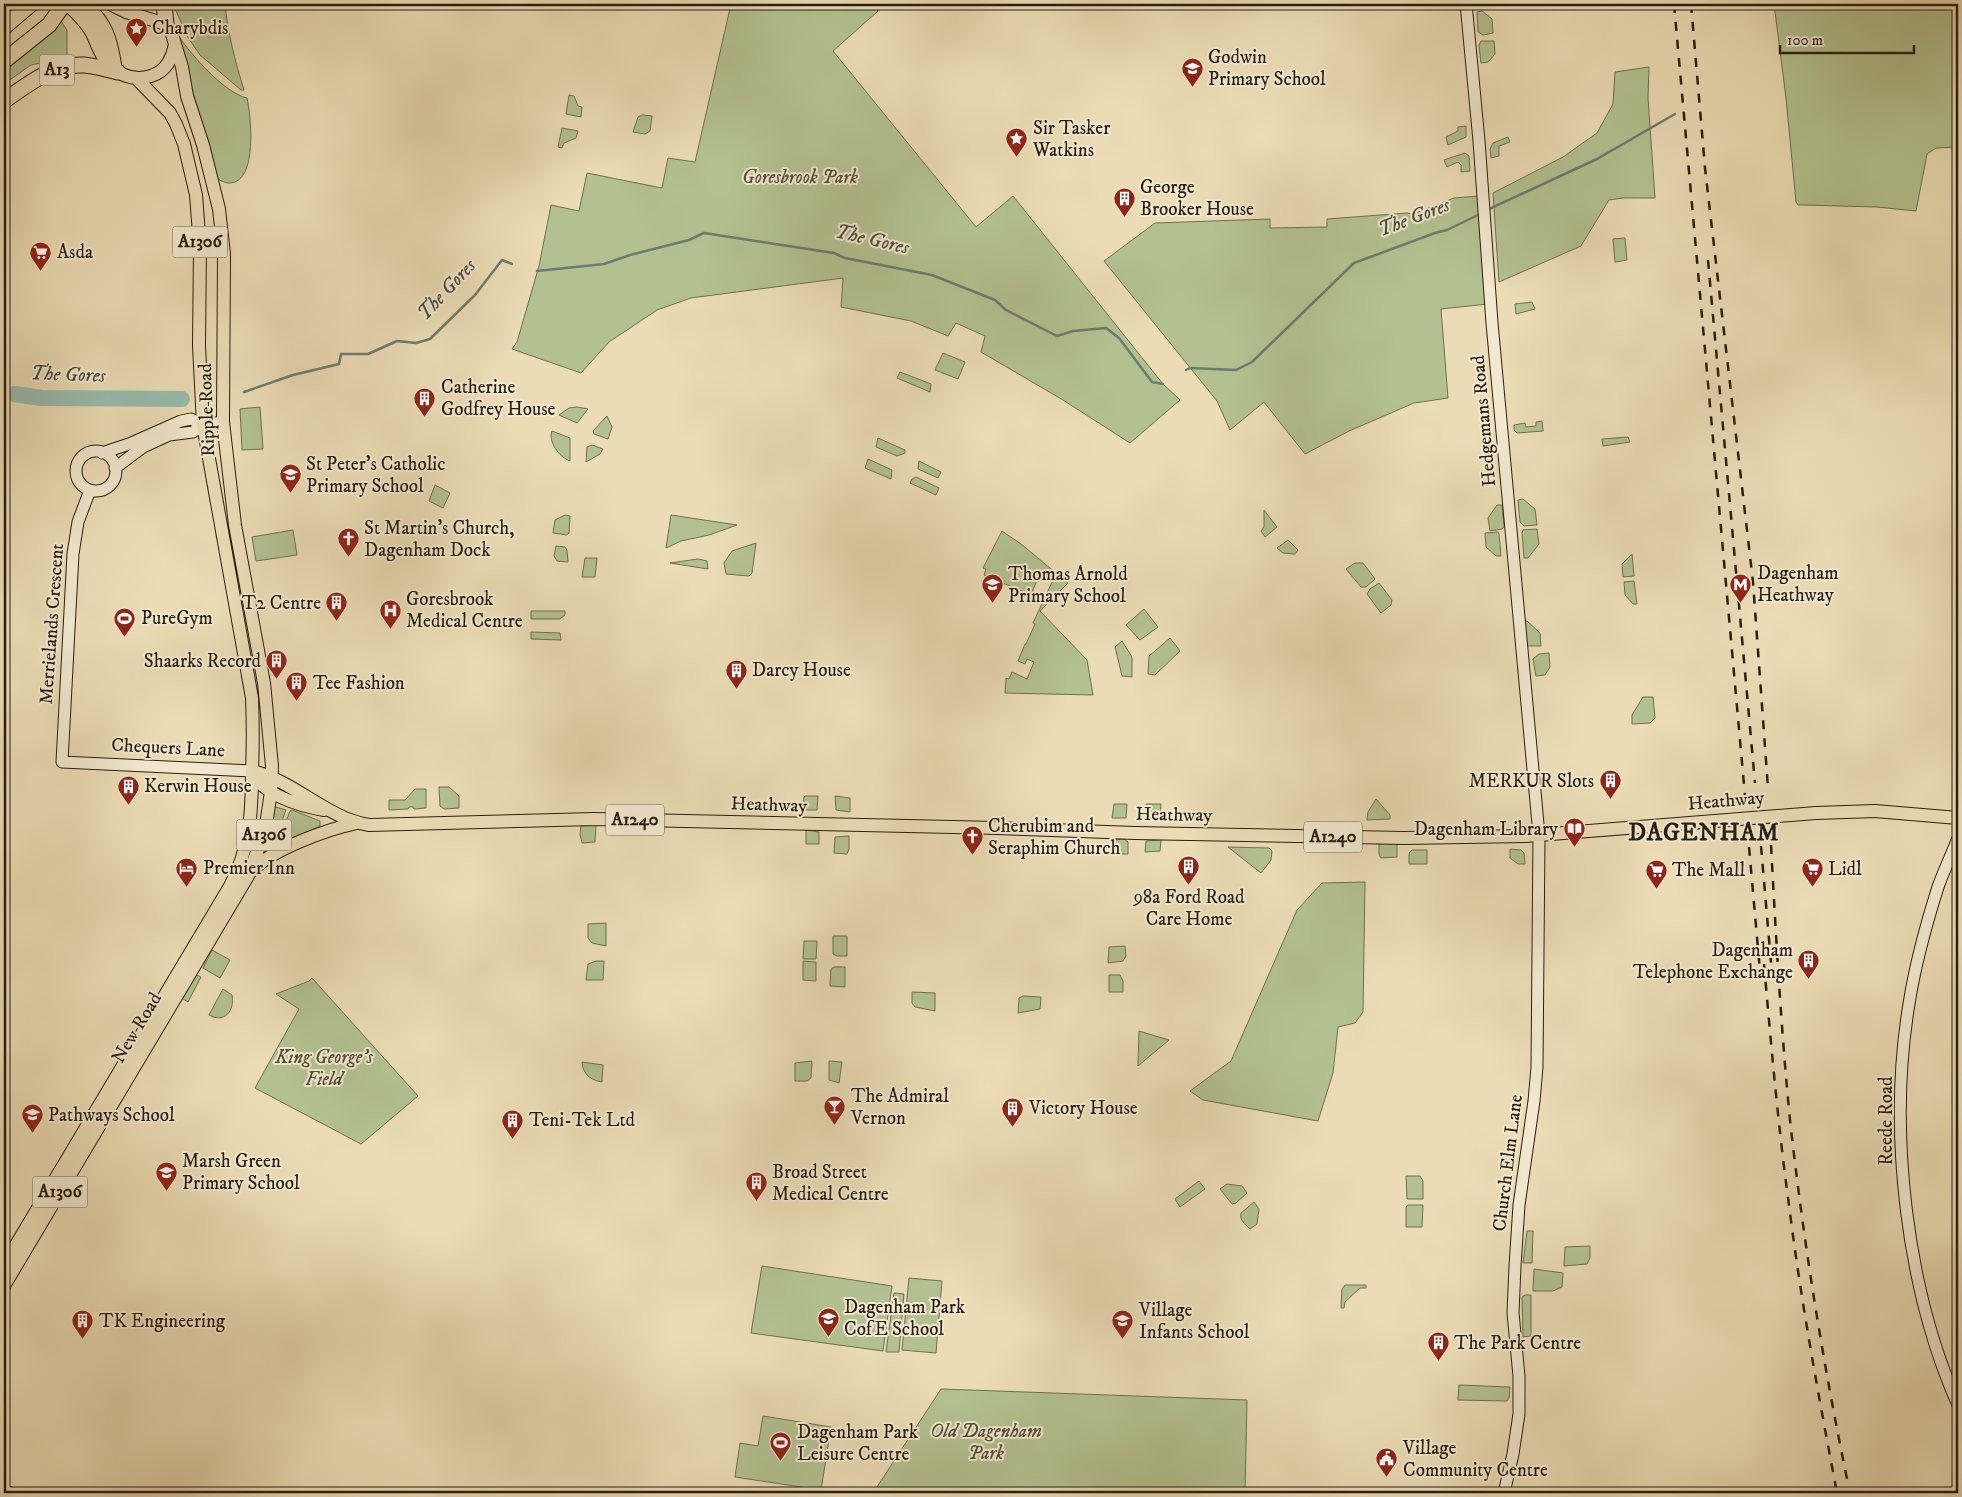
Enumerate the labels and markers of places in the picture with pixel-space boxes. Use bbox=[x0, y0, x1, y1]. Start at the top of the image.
place icon: Charybdis bbox=[124, 16, 148, 47]
place label: Charybdis bbox=[152, 17, 228, 40]
place label: Godwin Primary School bbox=[1208, 46, 1326, 91]
school or university icon: Godwin Primary School bbox=[1180, 56, 1204, 87]
place label: Sir Tasker Watkins bbox=[1032, 117, 1110, 162]
place icon: Sir Tasker Watkins bbox=[1005, 127, 1029, 158]
place label: George Brooker House bbox=[1140, 176, 1254, 221]
building icon: George Brooker House bbox=[1112, 186, 1136, 217]
supermarket icon: Asda bbox=[29, 240, 53, 271]
place label: Asda bbox=[57, 241, 93, 264]
place label: Catherine Godfrey House bbox=[441, 376, 556, 421]
building icon: Catherine Godfrey House bbox=[413, 386, 437, 417]
place label: St Peter's Catholic Primary School bbox=[306, 453, 445, 498]
school or university icon: St Peter's Catholic Primary School bbox=[278, 463, 302, 494]
place label: St Martin's Church, Dagenham Dock bbox=[364, 517, 514, 562]
church icon: St Martin's Church, Dagenham Dock bbox=[336, 527, 360, 558]
place label: Dagenham Heathway bbox=[1757, 562, 1839, 607]
place label: Thomas Arnold Primary School bbox=[1008, 563, 1128, 608]
metro station icon: Dagenham Heathway bbox=[1729, 572, 1753, 603]
school or university icon: Thomas Arnold Primary School bbox=[980, 573, 1004, 604]
place label: Goresbrook Medical Centre bbox=[406, 588, 523, 633]
building icon: T2 Centre bbox=[325, 591, 349, 622]
place label: T2 Centre bbox=[242, 592, 321, 615]
hospital icon: Goresbrook Medical Centre bbox=[378, 598, 402, 629]
sports icon: PureGym bbox=[113, 606, 137, 637]
place label: PureGym bbox=[141, 607, 213, 630]
building icon: Shaarks Record bbox=[265, 649, 289, 680]
place label: Shaarks Record bbox=[144, 650, 262, 673]
building icon: Darcy House bbox=[724, 658, 748, 689]
place label: Darcy House bbox=[752, 659, 851, 682]
building icon: Tee Fashion bbox=[285, 671, 309, 702]
place label: Tee Fashion bbox=[313, 672, 405, 695]
building icon: MERKUR Slots bbox=[1598, 769, 1622, 800]
place label: MERKUR Slots bbox=[1469, 770, 1594, 793]
building icon: Kerwin House bbox=[116, 774, 140, 805]
place label: Kerwin House bbox=[144, 775, 252, 798]
place label: Cherubim and Seraphim Church bbox=[988, 815, 1120, 860]
library icon: Dagenham Library bbox=[1562, 817, 1586, 848]
place label: Dagenham Library bbox=[1414, 818, 1559, 841]
church icon: Cherubim and Seraphim Church bbox=[960, 825, 984, 856]
building icon: 98a Ford Road Care Home bbox=[1177, 854, 1201, 885]
hotel icon: Premier Inn bbox=[175, 856, 199, 887]
place label: Premier Inn bbox=[203, 857, 295, 880]
supermarket icon: Lidl bbox=[1800, 857, 1824, 888]
supermarket icon: The Mall bbox=[1644, 858, 1668, 889]
place label: Lidl bbox=[1828, 858, 1862, 881]
place label: The Mall bbox=[1672, 859, 1745, 882]
place label: 98a Ford Road Care Home bbox=[1132, 886, 1245, 931]
place label: Dagenham Telephone Exchange bbox=[1633, 939, 1793, 984]
building icon: Dagenham Telephone Exchange bbox=[1797, 949, 1821, 980]
place label: The Admiral Vernon bbox=[850, 1085, 949, 1130]
bar icon: The Admiral Vernon bbox=[823, 1095, 847, 1126]
building icon: Victory House bbox=[1001, 1096, 1025, 1127]
place label: Victory House bbox=[1028, 1097, 1138, 1120]
school or university icon: Pathways School bbox=[20, 1103, 44, 1134]
place label: Pathways School bbox=[48, 1104, 175, 1127]
building icon: Teni-Tek Ltd bbox=[501, 1108, 525, 1139]
place label: Teni-Tek Ltd bbox=[529, 1109, 635, 1132]
place label: Marsh Green Primary School bbox=[182, 1150, 300, 1195]
school or university icon: Marsh Green Primary School bbox=[154, 1160, 178, 1191]
place label: Broad Street Medical Centre bbox=[772, 1161, 889, 1206]
building icon: Broad Street Medical Centre bbox=[744, 1171, 768, 1202]
place label: Dagenham Park CofE School bbox=[844, 1296, 966, 1341]
place label: Village Infants School bbox=[1138, 1299, 1250, 1344]
school or university icon: Dagenham Park CofE School bbox=[816, 1306, 840, 1337]
building icon: TK Engineering bbox=[71, 1309, 95, 1340]
school or university icon: Village Infants School bbox=[1111, 1309, 1135, 1340]
place label: TK Engineering bbox=[99, 1310, 226, 1333]
building icon: The Park Centre bbox=[1426, 1331, 1450, 1362]
place label: The Park Centre bbox=[1454, 1332, 1581, 1355]
place label: Dagenham Park Leisure Centre bbox=[797, 1421, 919, 1466]
sports icon: Dagenham Park Leisure Centre bbox=[769, 1431, 793, 1462]
place label: Village Community Centre bbox=[1402, 1437, 1548, 1482]
public building icon: Village Community Centre bbox=[1375, 1447, 1399, 1478]

